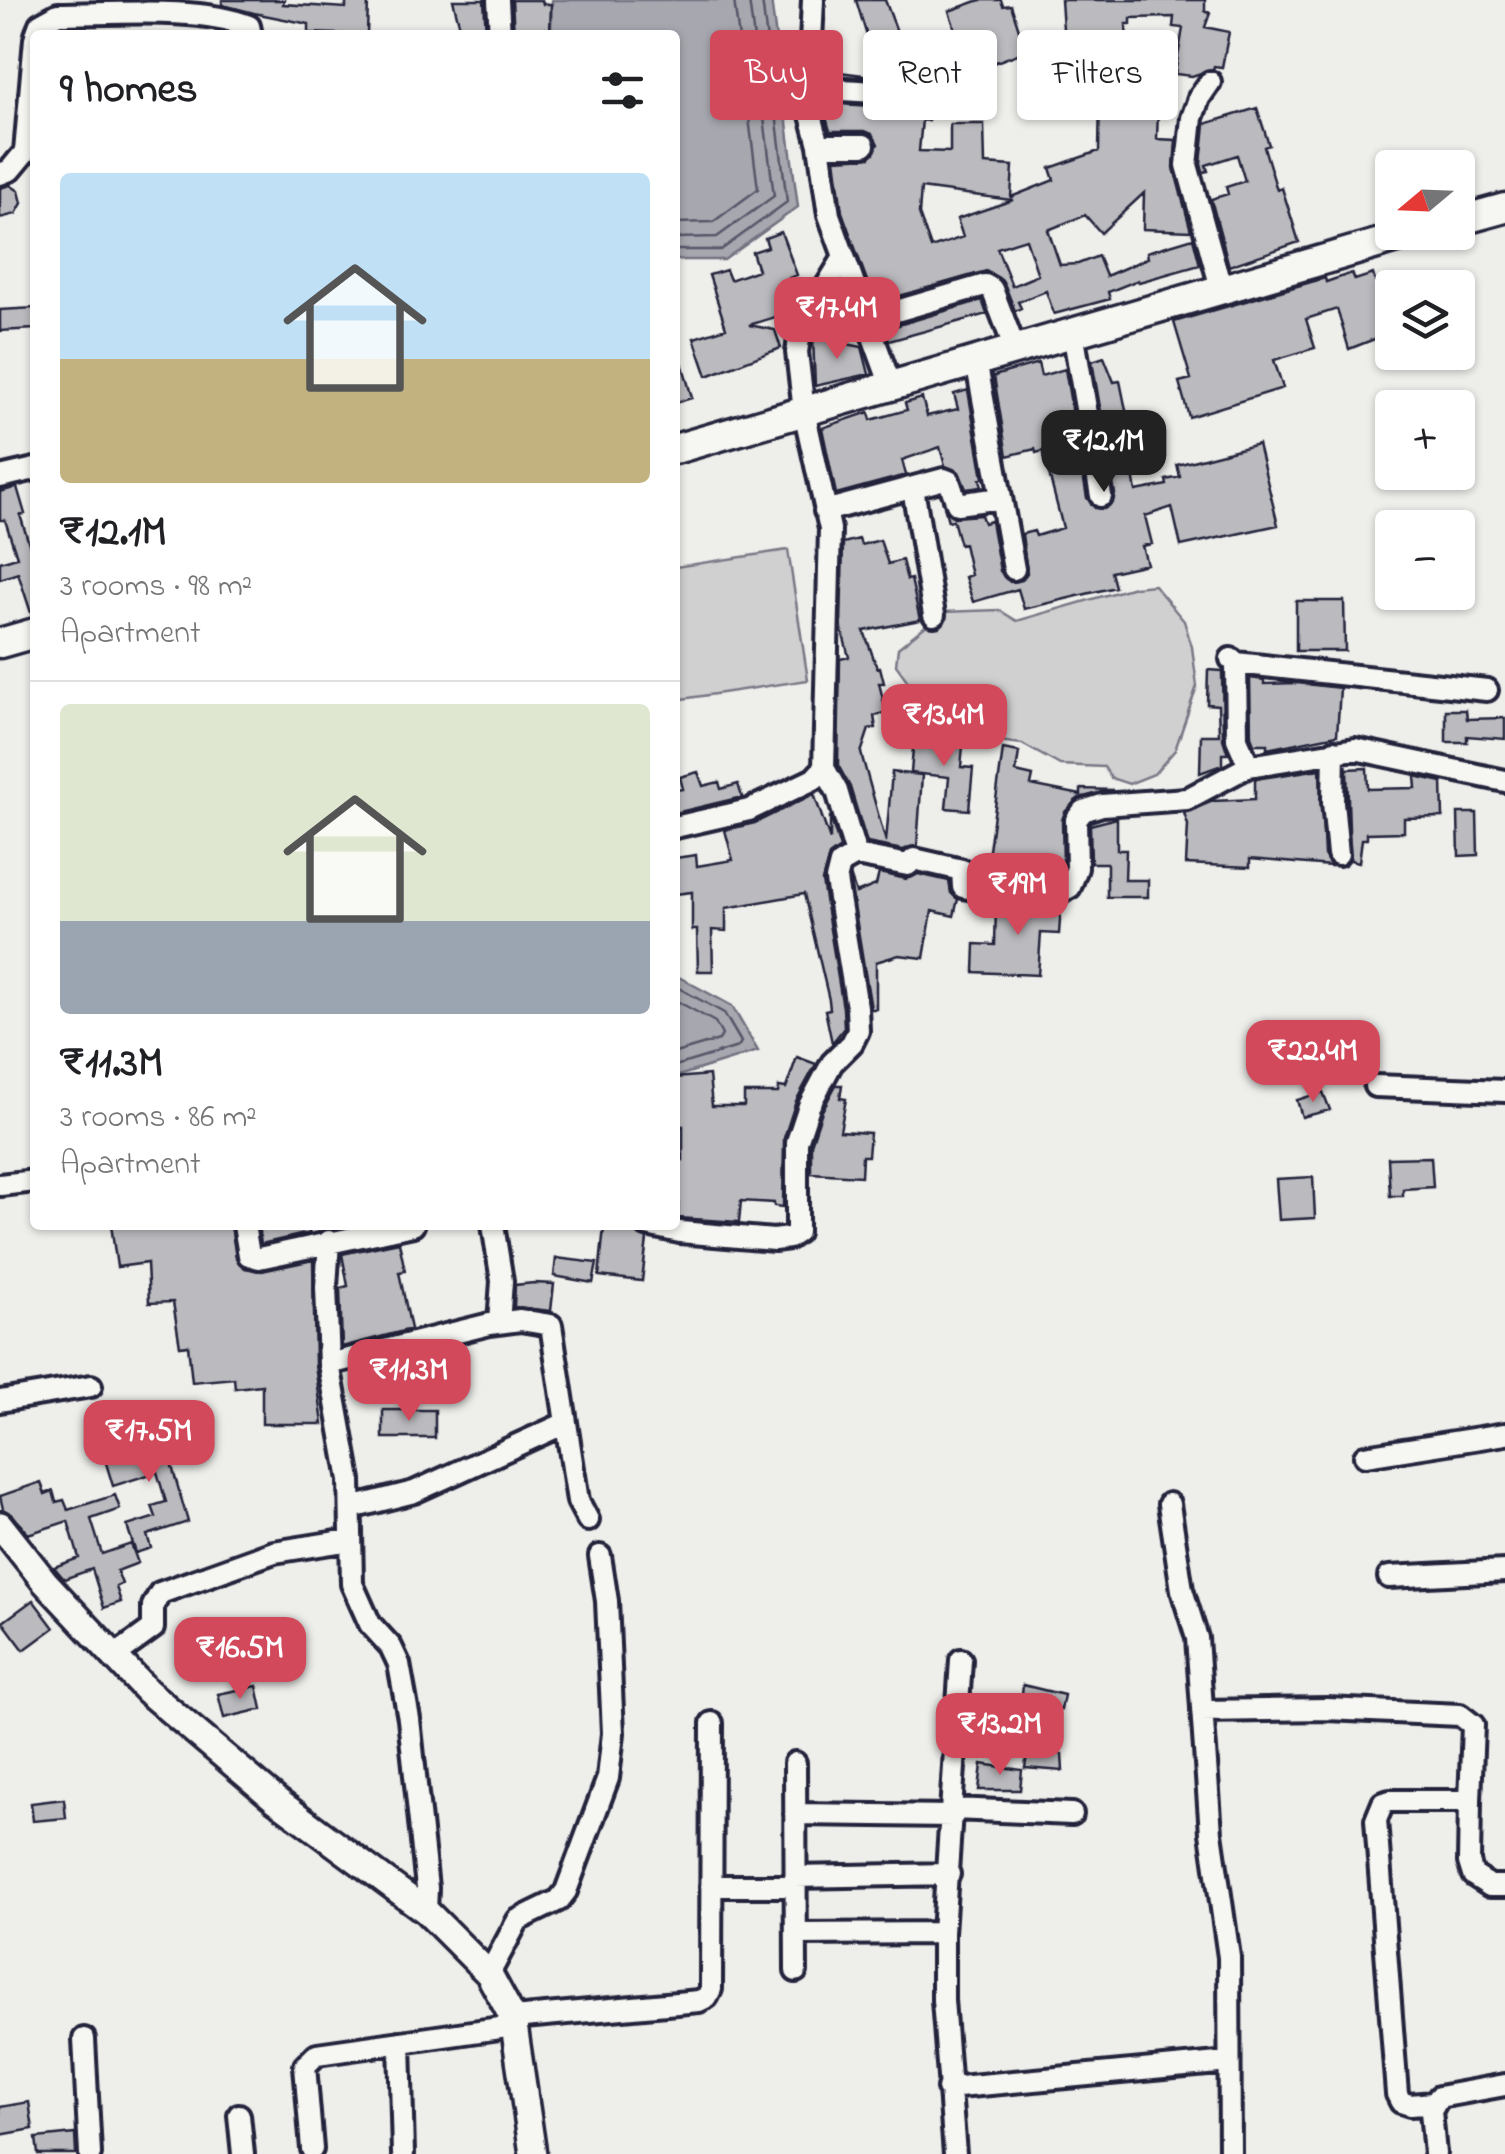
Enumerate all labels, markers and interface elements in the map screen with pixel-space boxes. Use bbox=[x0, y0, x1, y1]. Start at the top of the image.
chip: Buy bbox=[710, 30, 843, 120]
chip: Rent bbox=[863, 30, 997, 120]
chip: Filters bbox=[1017, 30, 1178, 120]
text: 9 homes bbox=[60, 60, 198, 121]
icon: filters bbox=[595, 63, 650, 118]
north arrow bbox=[1375, 150, 1475, 250]
map controls bbox=[1375, 150, 1475, 610]
icon: home bbox=[265, 238, 445, 418]
button: layers bbox=[1375, 270, 1475, 370]
pin: ₹17.4M bbox=[756, 277, 918, 362]
text: ₹17.4M bbox=[796, 286, 878, 333]
button: + bbox=[1375, 390, 1475, 490]
pin: ₹12.1M bbox=[1023, 410, 1185, 495]
text: ₹12.1M bbox=[1063, 419, 1145, 466]
text: ₹12.1M bbox=[60, 503, 167, 564]
button: − bbox=[1375, 510, 1475, 610]
text: 3 rooms · 98 m² bbox=[60, 564, 252, 611]
text: Apartment bbox=[60, 611, 201, 658]
pin: ₹13.4M bbox=[863, 684, 1025, 769]
text: ₹13.4M bbox=[903, 693, 985, 740]
icon: home bbox=[265, 769, 445, 949]
pin: ₹19M bbox=[959, 853, 1077, 938]
text: ₹19M bbox=[989, 862, 1047, 909]
pin: ₹22.4M bbox=[1232, 1020, 1394, 1105]
text: ₹22.4M bbox=[1268, 1029, 1358, 1076]
text: ₹11.3M bbox=[60, 1034, 163, 1095]
text: 3 rooms · 86 m² bbox=[60, 1095, 257, 1142]
text: Apartment bbox=[60, 1142, 201, 1189]
pin: ₹11.3M bbox=[328, 1339, 490, 1424]
text: ₹11.3M bbox=[370, 1348, 448, 1395]
pin: ₹17.5M bbox=[68, 1400, 230, 1485]
text: ₹17.5M bbox=[106, 1409, 192, 1456]
pin: ₹16.5M bbox=[159, 1617, 321, 1702]
text: ₹16.5M bbox=[196, 1626, 284, 1673]
pin: ₹13.2M bbox=[919, 1693, 1081, 1778]
text: ₹13.2M bbox=[958, 1702, 1042, 1749]

